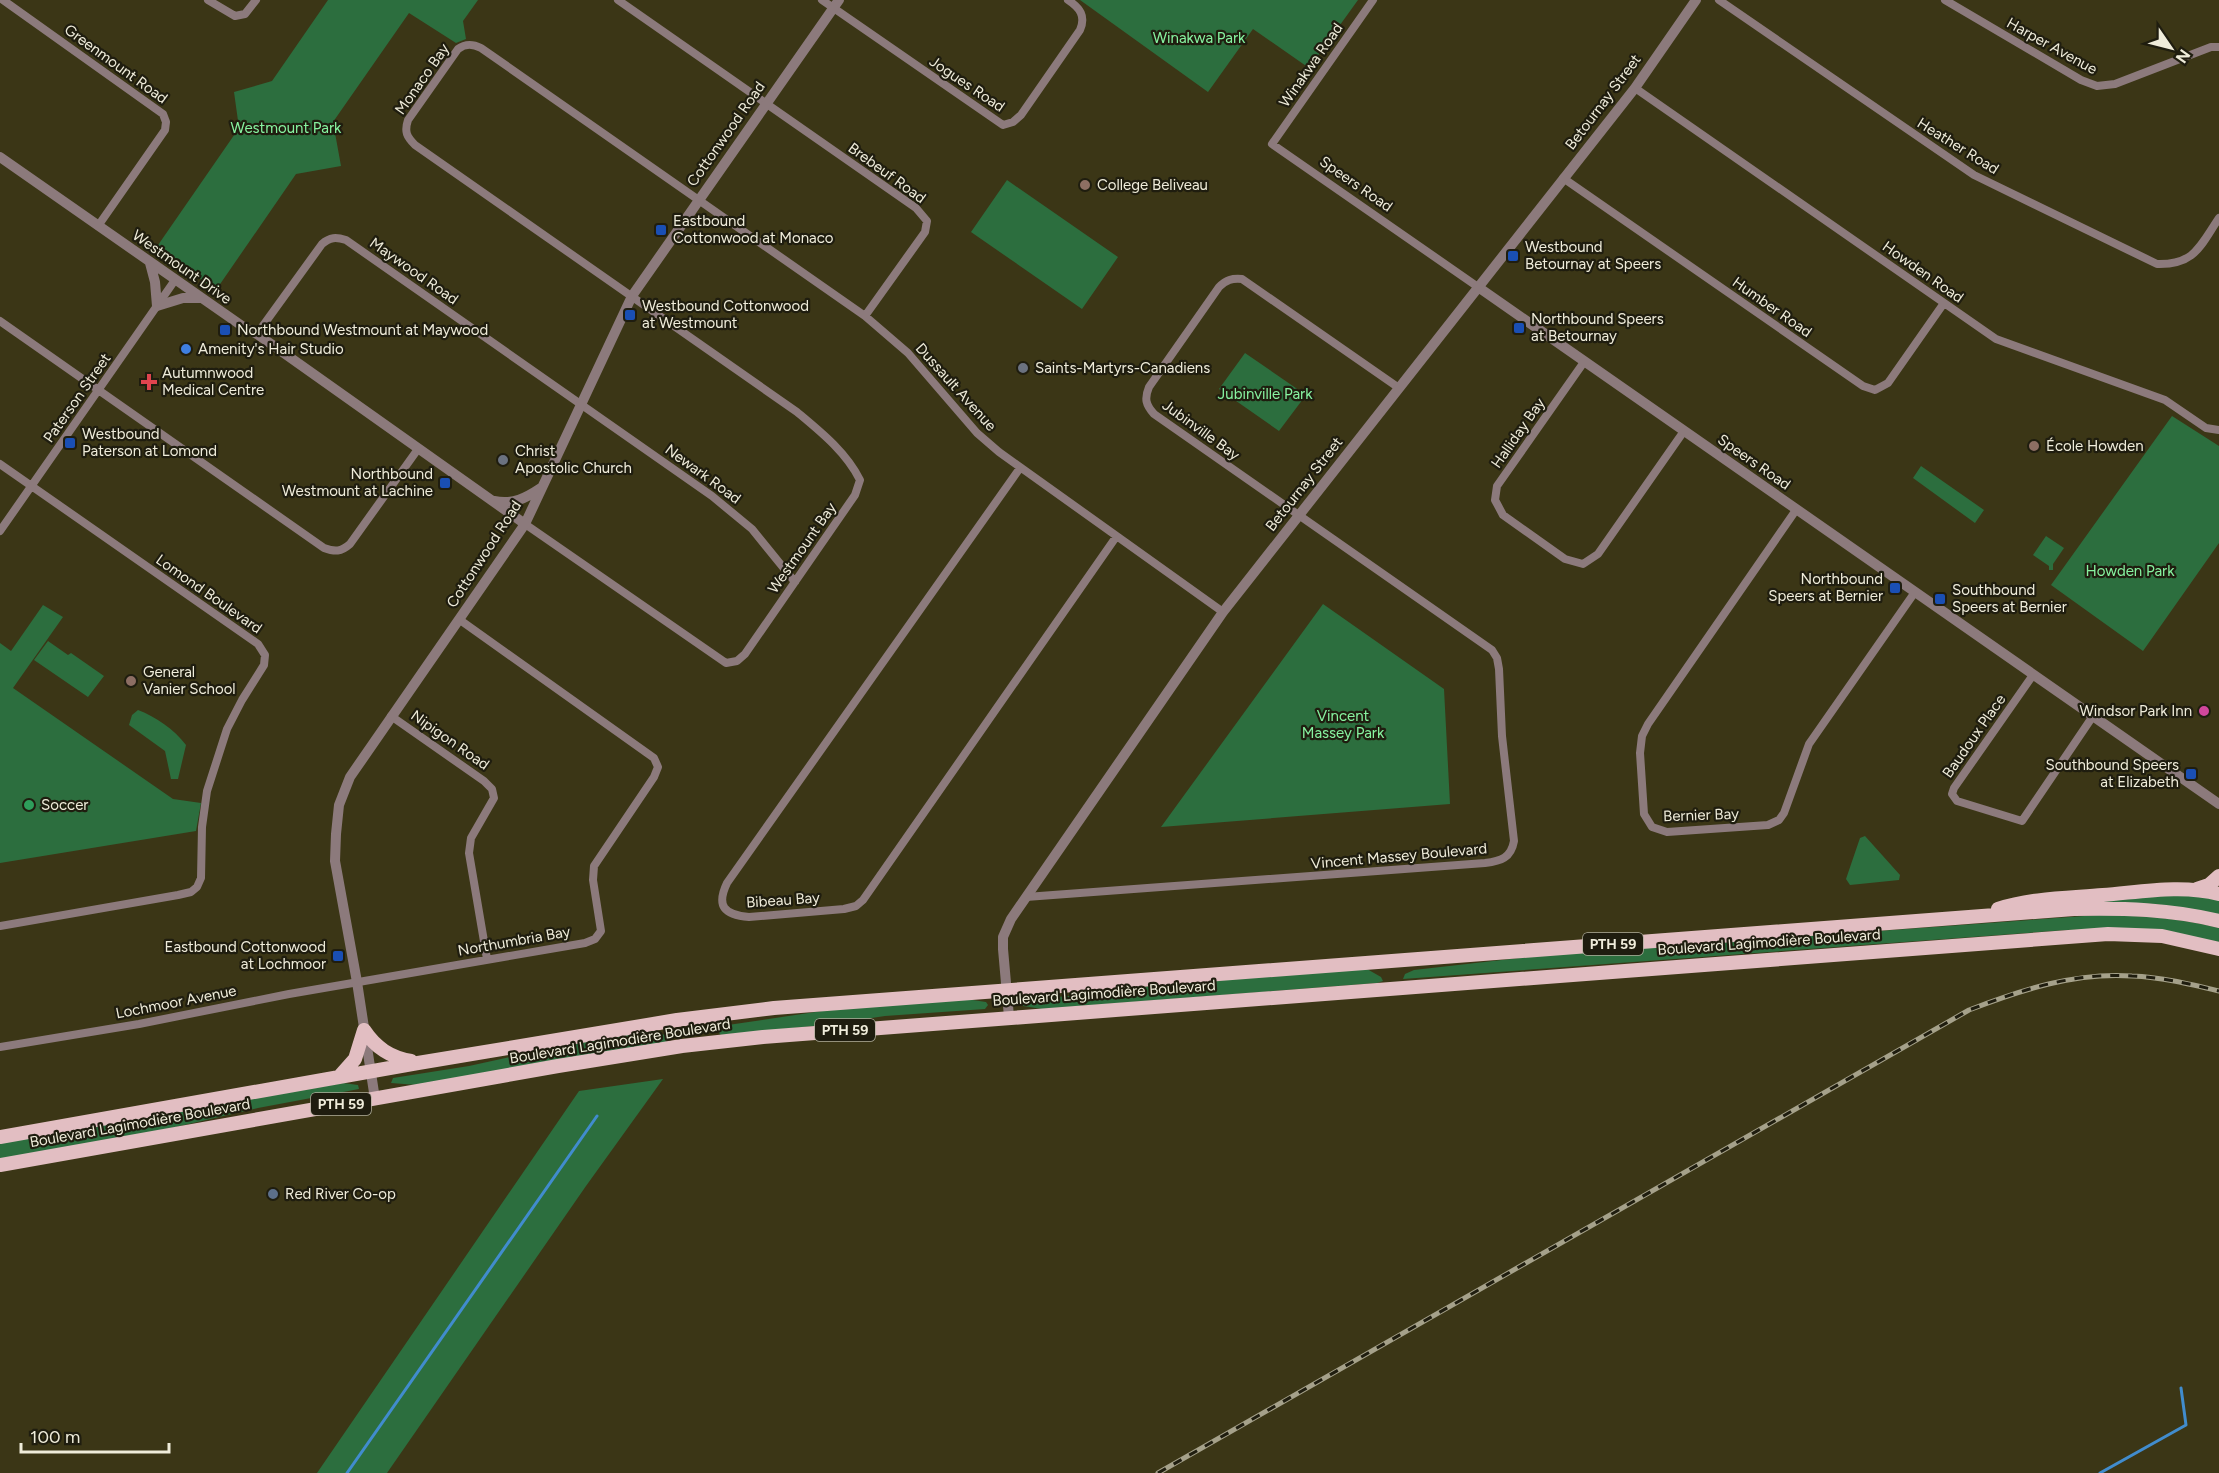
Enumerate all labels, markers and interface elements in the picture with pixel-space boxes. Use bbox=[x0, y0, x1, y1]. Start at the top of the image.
street label: Harper Avenue bbox=[2004, 14, 2100, 78]
north arrow bbox=[2141, 18, 2201, 78]
street label: Winakwa Road bbox=[1275, 19, 1347, 111]
street label: Greenmount Road bbox=[61, 20, 171, 108]
park label: Winakwa Park bbox=[1153, 29, 1246, 47]
street label: Monaco Bay bbox=[391, 40, 453, 118]
text: N bbox=[2172, 46, 2194, 67]
street label: Betournay Street bbox=[1561, 51, 1645, 153]
street label: Jogues Road bbox=[926, 52, 1008, 116]
street label: Cottonwood Road bbox=[683, 78, 769, 190]
street label: Heather Road bbox=[1914, 114, 2002, 178]
park label: Westmount Park bbox=[231, 119, 342, 137]
street label: Brebeuf Road bbox=[845, 139, 929, 207]
street label: Speers Road bbox=[1316, 152, 1396, 216]
place label: College Beliveau bbox=[1097, 176, 1208, 194]
marker: College Beliveau bbox=[1078, 178, 1092, 192]
place label: Eastbound Cottonwood at Monaco bbox=[673, 212, 834, 247]
marker: Eastbound Cottonwood at Monaco bbox=[654, 223, 668, 237]
street label: Westmount Drive bbox=[129, 226, 235, 308]
street label: Maywood Road bbox=[366, 234, 462, 308]
street label: Howden Road bbox=[1879, 237, 1967, 307]
place label: Westbound Betournay at Speers bbox=[1525, 238, 1661, 273]
marker: Westbound Betournay at Speers bbox=[1506, 249, 1520, 263]
street label: Humber Road bbox=[1729, 273, 1815, 341]
place label: Westbound Cottonwood at Westmount bbox=[642, 297, 809, 332]
marker: Westbound Cottonwood at Westmount bbox=[623, 308, 637, 322]
place label: Northbound Speers at Betournay bbox=[1531, 310, 1664, 345]
place label: Northbound Westmount at Maywood bbox=[237, 321, 488, 339]
marker: Northbound Speers at Betournay bbox=[1512, 321, 1526, 335]
marker: Northbound Westmount at Maywood bbox=[218, 323, 232, 337]
street label: Dussault Avenue bbox=[912, 339, 1000, 435]
place label: Amenity's Hair Studio bbox=[198, 340, 344, 358]
marker: Amenity's Hair Studio bbox=[179, 342, 193, 356]
street label: Paterson Street bbox=[40, 350, 115, 446]
place label: Saints-Martyrs-Canadiens bbox=[1035, 359, 1210, 377]
marker: Saints-Martyrs-Canadiens bbox=[1016, 361, 1030, 375]
place label: Autumnwood Medical Centre bbox=[162, 364, 264, 399]
marker: Autumnwood Medical Centre bbox=[140, 373, 158, 391]
park label: Jubinville Park bbox=[1218, 385, 1313, 403]
street label: Halliday Bay bbox=[1487, 394, 1549, 472]
street label: Jubinville Bay bbox=[1159, 396, 1243, 464]
place label: Westbound Paterson at Lomond bbox=[82, 425, 217, 460]
street label: Speers Road bbox=[1714, 430, 1794, 494]
street label: Betournay Street bbox=[1262, 433, 1347, 535]
marker: Westbound Paterson at Lomond bbox=[63, 436, 77, 450]
place label: École Howden bbox=[2046, 437, 2144, 455]
marker: École Howden bbox=[2027, 439, 2041, 453]
street label: Newark Road bbox=[662, 440, 744, 508]
place label: Christ Apostolic Church bbox=[515, 442, 632, 477]
marker: Christ Apostolic Church bbox=[496, 453, 510, 467]
place label: Northbound Westmount at Lachine bbox=[282, 465, 433, 500]
marker: Northbound Westmount at Lachine bbox=[438, 476, 452, 490]
street label: Cottonwood Road bbox=[443, 497, 525, 611]
street label: Westmount Bay bbox=[764, 499, 840, 597]
street label: Lomond Boulevard bbox=[152, 551, 266, 637]
park label: Howden Park bbox=[2086, 562, 2175, 580]
place label: Northbound Speers at Bernier bbox=[1768, 570, 1883, 605]
marker: Northbound Speers at Bernier bbox=[1888, 581, 1902, 595]
place label: Southbound Speers at Bernier bbox=[1952, 581, 2067, 616]
marker: Southbound Speers at Bernier bbox=[1933, 592, 1947, 606]
place label: General Vanier School bbox=[143, 663, 236, 698]
marker: General Vanier School bbox=[124, 674, 138, 688]
street label: Baudoux Place bbox=[1939, 691, 2009, 781]
place label: Windsor Park Inn bbox=[2079, 702, 2192, 720]
marker: Windsor Park Inn bbox=[2197, 704, 2211, 718]
street label: Nipigon Road bbox=[407, 706, 493, 774]
park label: Vincent Massey Park bbox=[1302, 707, 1385, 742]
place label: Southbound Speers at Elizabeth bbox=[2045, 756, 2179, 791]
marker: Southbound Speers at Elizabeth bbox=[2184, 767, 2198, 781]
place label: Soccer bbox=[41, 796, 88, 814]
marker: Soccer bbox=[22, 798, 36, 812]
street label: Bernier Bay bbox=[1663, 805, 1739, 825]
street label: Vincent Massey Boulevard bbox=[1310, 839, 1488, 873]
street label: Bibeau Bay bbox=[745, 888, 821, 912]
street label: Northumbria Bay bbox=[456, 922, 572, 960]
street label: Boulevard Lagimodière Boulevard bbox=[1657, 925, 1881, 959]
road number: PTH 59 bbox=[1583, 933, 1643, 955]
place label: Eastbound Cottonwood at Lochmoor bbox=[165, 938, 326, 973]
marker: Eastbound Cottonwood at Lochmoor bbox=[331, 949, 345, 963]
street label: Boulevard Lagimodière Boulevard bbox=[992, 976, 1216, 1010]
street label: Lochmoor Avenue bbox=[114, 981, 238, 1023]
street label: Boulevard Lagimodière Boulevard bbox=[508, 1015, 732, 1067]
road number: PTH 59 bbox=[815, 1019, 875, 1041]
road number: PTH 59 bbox=[311, 1093, 371, 1115]
street label: Boulevard Lagimodière Boulevard bbox=[28, 1095, 252, 1151]
place label: Red River Co-op bbox=[285, 1185, 396, 1203]
marker: Red River Co-op bbox=[266, 1187, 280, 1201]
scale bar bbox=[21, 1416, 170, 1454]
text: 100 m bbox=[30, 1426, 80, 1448]

